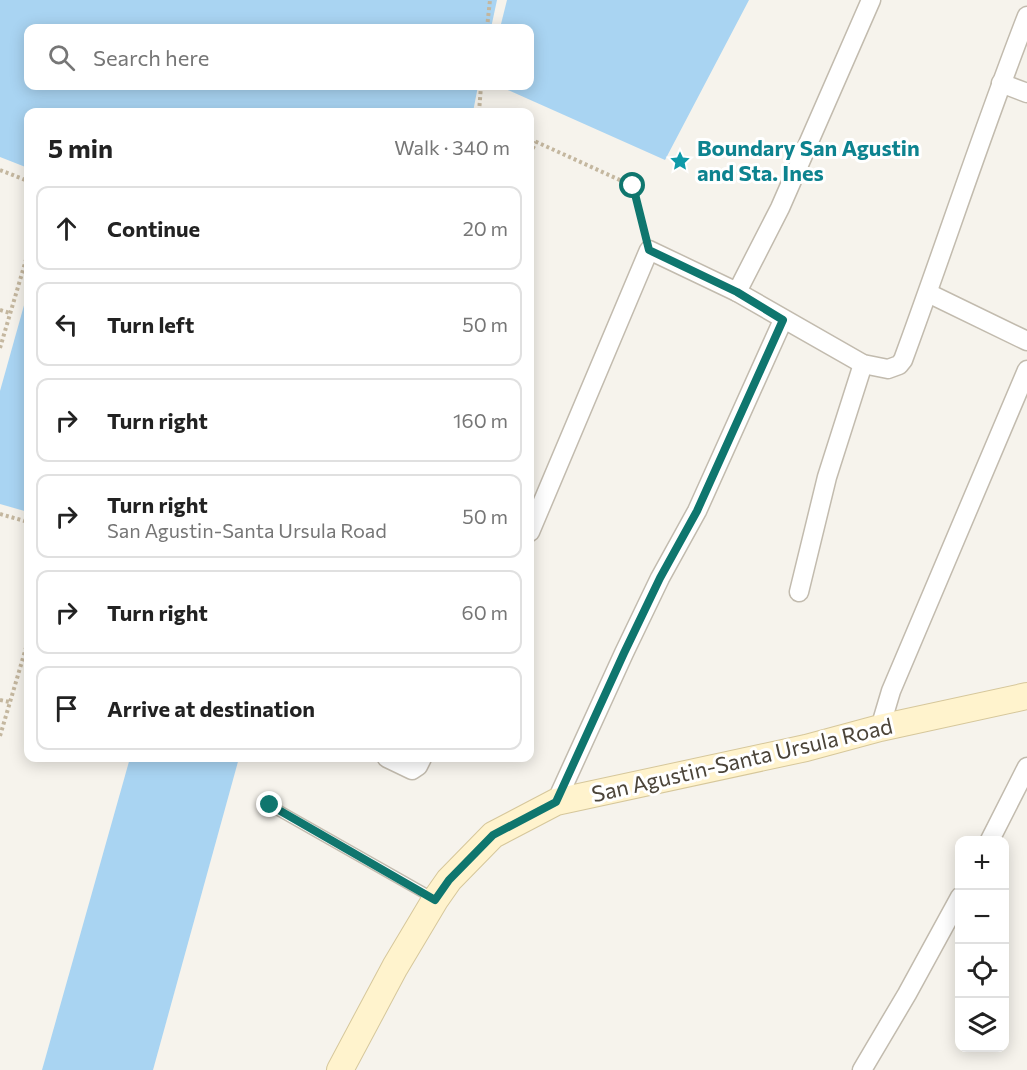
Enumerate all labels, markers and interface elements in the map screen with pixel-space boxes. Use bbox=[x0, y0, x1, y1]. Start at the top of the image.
search box bbox=[24, 24, 534, 90]
icon: search bbox=[45, 41, 78, 74]
text: Search here bbox=[93, 44, 209, 71]
text: 5 min bbox=[48, 132, 113, 163]
place label: Boundary San Agustin and Sta. Ines bbox=[697, 134, 920, 186]
text: Walk · 340 m bbox=[394, 135, 510, 159]
place icon: Boundary San Agustin and Sta. Ines bbox=[668, 149, 692, 173]
route start bbox=[619, 172, 645, 198]
icon: ahead bbox=[50, 212, 83, 245]
text: Continue bbox=[107, 215, 200, 242]
text: 20 m bbox=[463, 216, 508, 240]
icon: left bbox=[50, 308, 83, 341]
text: Turn left bbox=[107, 311, 194, 338]
text: 50 m bbox=[462, 312, 508, 336]
icon: right bbox=[50, 404, 83, 437]
text: Turn right bbox=[107, 407, 208, 434]
text: 160 m bbox=[453, 408, 508, 432]
text: Turn right bbox=[107, 491, 208, 518]
icon: right bbox=[50, 500, 83, 533]
text: 50 m bbox=[462, 504, 508, 528]
text: San Agustin-Santa Ursula Road bbox=[107, 518, 387, 542]
icon: right bbox=[50, 596, 83, 629]
text: Turn right bbox=[107, 599, 208, 626]
text: 60 m bbox=[462, 600, 508, 624]
icon: arrive bbox=[50, 692, 83, 725]
text: Arrive at destination bbox=[107, 695, 315, 722]
street label: San Agustin-Santa Ursula Road bbox=[589, 712, 895, 807]
route end bbox=[256, 791, 282, 817]
map controls bbox=[955, 836, 1009, 1052]
button: + bbox=[955, 836, 1009, 890]
button: − bbox=[955, 890, 1009, 944]
button: locate bbox=[955, 944, 1009, 998]
button: layers bbox=[955, 998, 1009, 1052]

